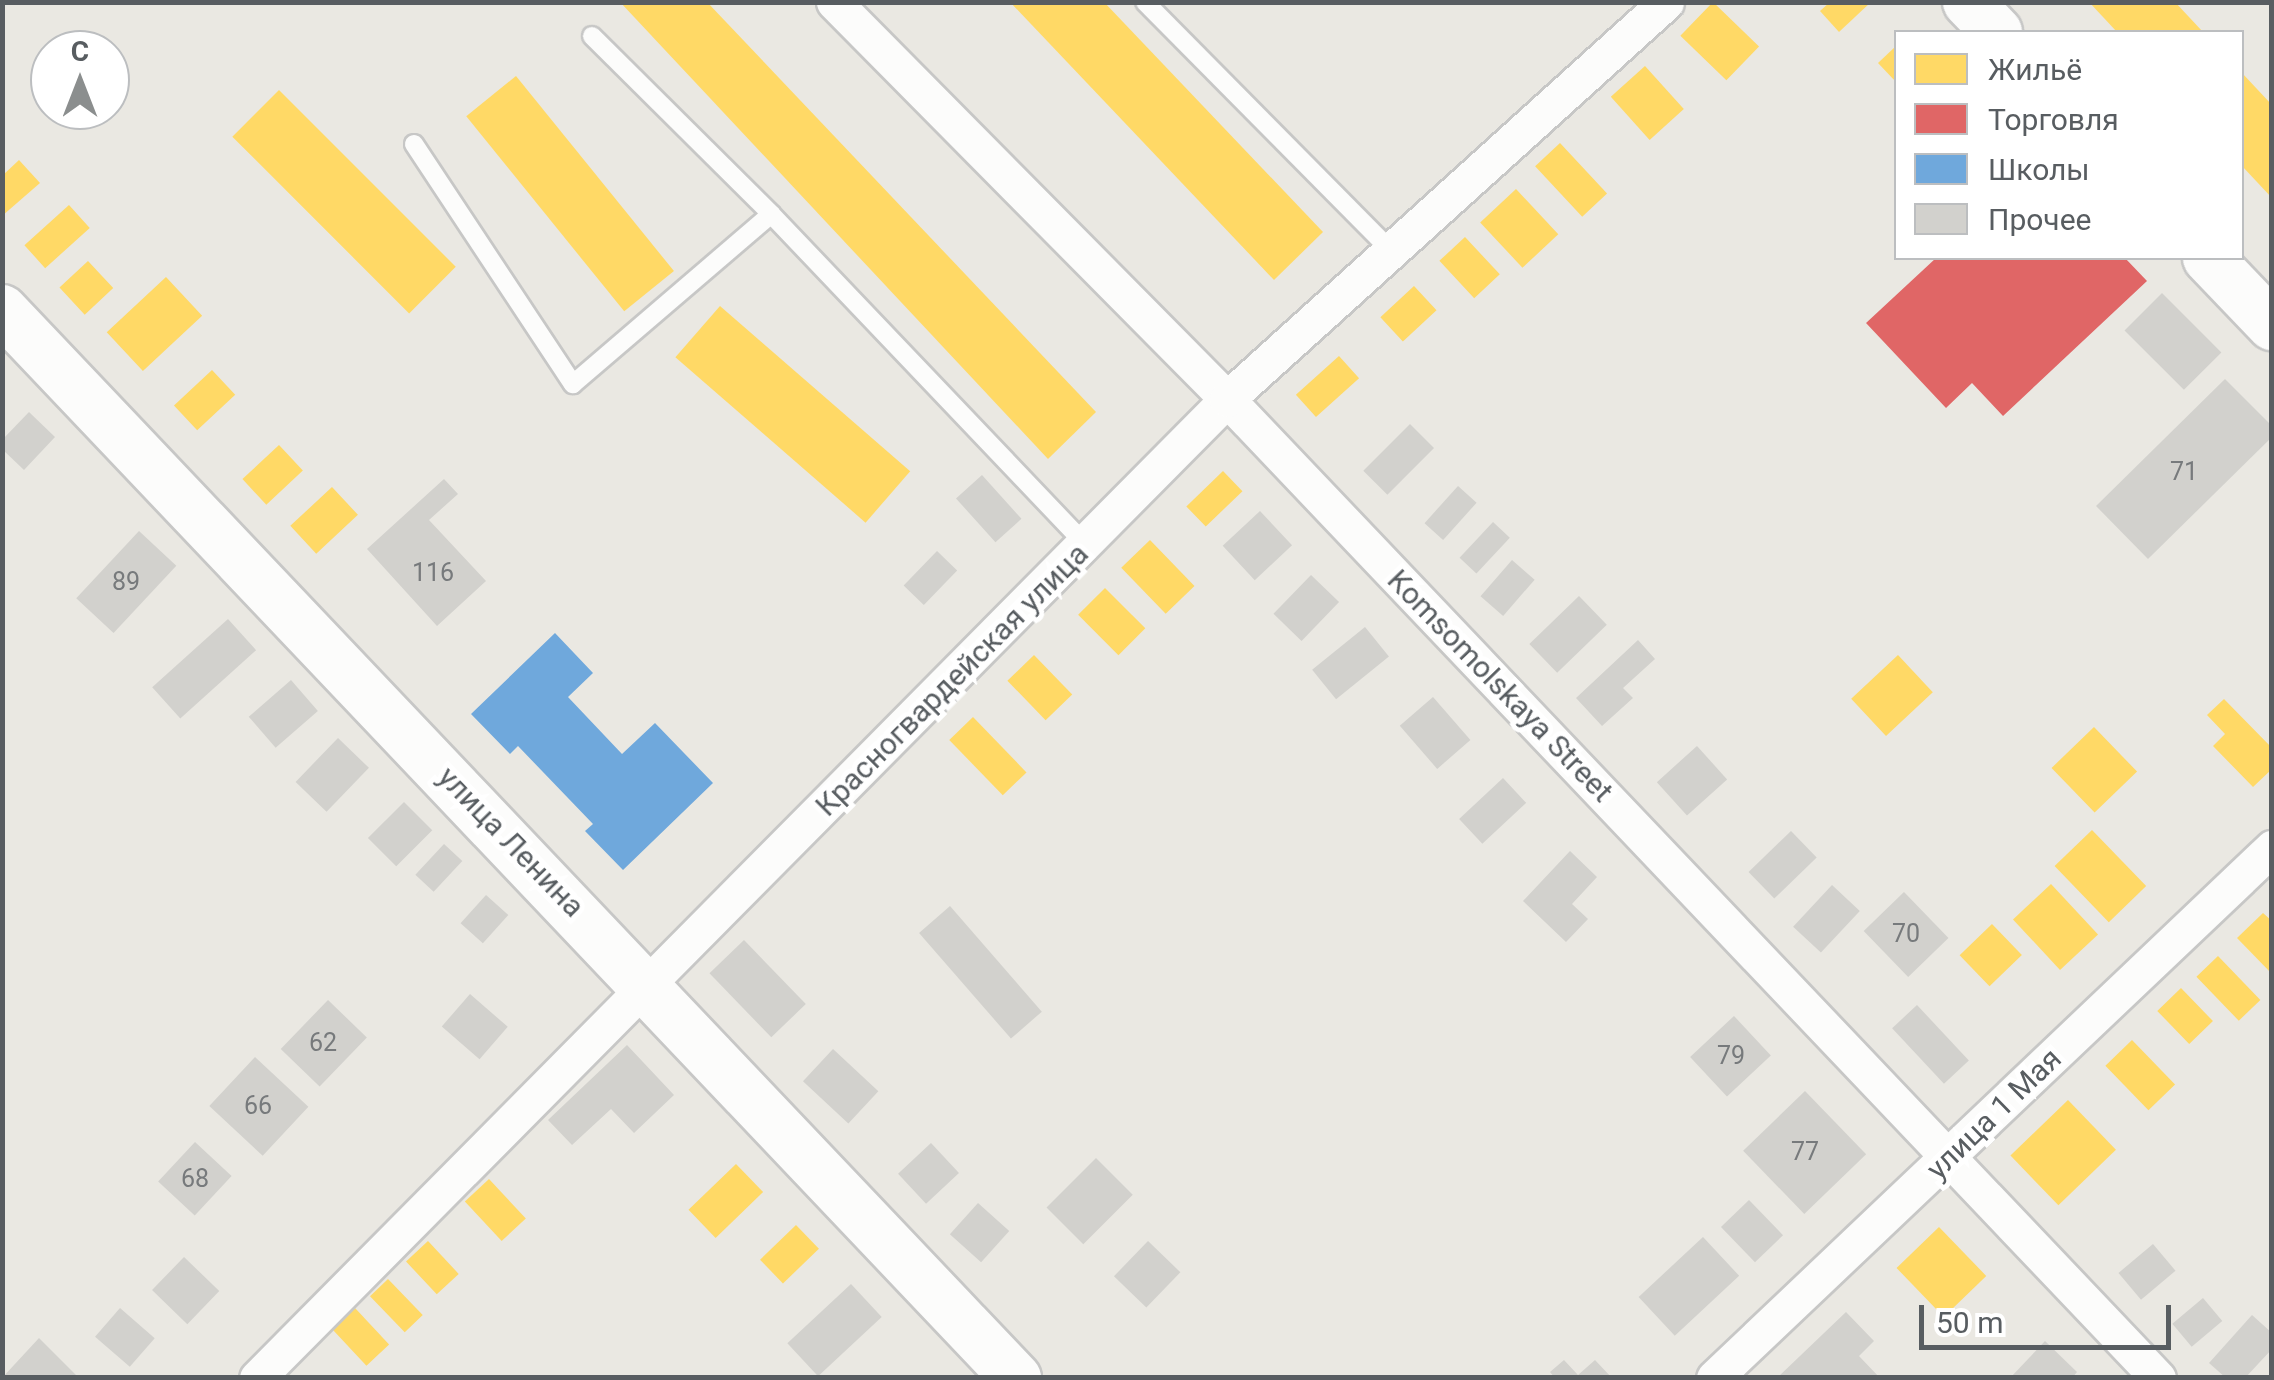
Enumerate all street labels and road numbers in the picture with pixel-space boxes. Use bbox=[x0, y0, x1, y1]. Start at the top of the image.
street label: Красногвардейская улица bbox=[808, 536, 1096, 824]
street label: Komsomolskaya Street bbox=[1380, 562, 1620, 810]
street label: улица Ленина bbox=[430, 759, 592, 925]
street label: улица 1 Мая bbox=[1919, 1041, 2069, 1187]

